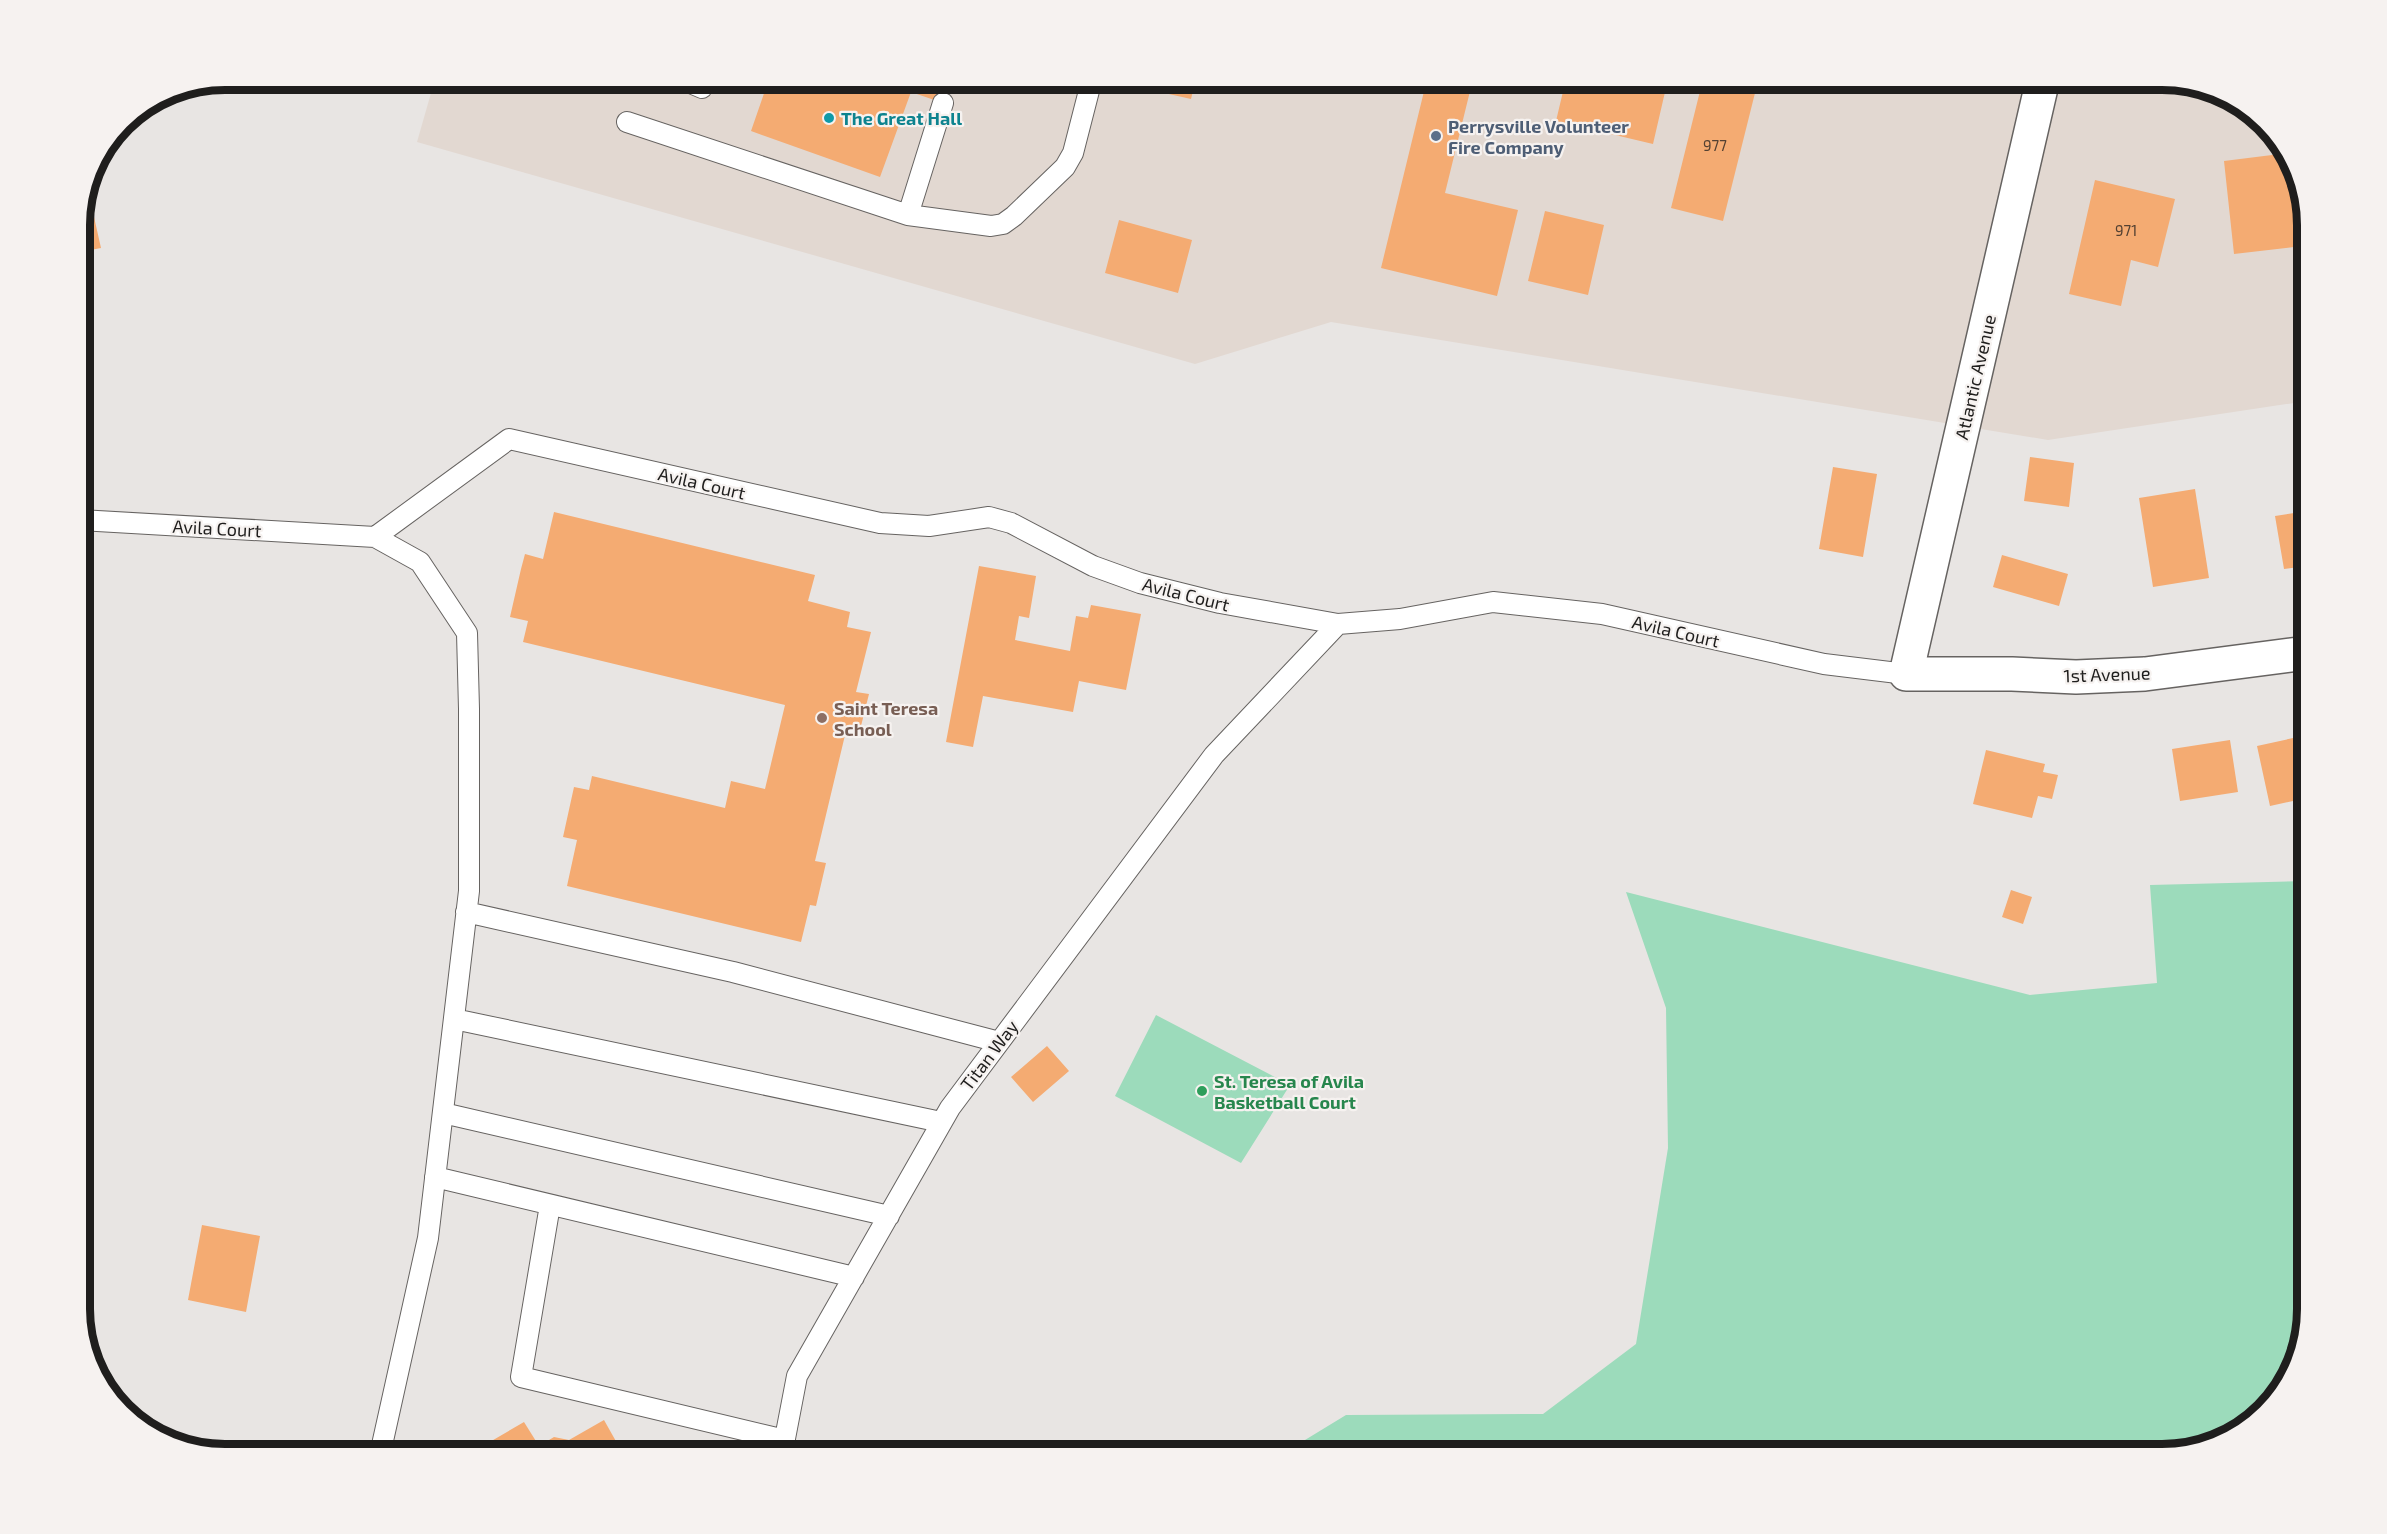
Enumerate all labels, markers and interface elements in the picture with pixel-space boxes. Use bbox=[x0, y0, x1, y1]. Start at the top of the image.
place label: The Great Hall bbox=[841, 107, 962, 129]
marker: The Great Hall bbox=[822, 111, 836, 125]
place label: Perrysville Volunteer Fire Company bbox=[1448, 115, 1629, 158]
marker: Perrysville Volunteer Fire Company bbox=[1429, 129, 1443, 143]
house number: 977 bbox=[1703, 136, 1727, 154]
house number: 971 bbox=[2115, 221, 2137, 239]
street label: Atlantic Avenue bbox=[1950, 312, 2000, 442]
street label: Avila Court bbox=[656, 462, 748, 504]
street label: Avila Court bbox=[172, 515, 262, 541]
street label: Avila Court bbox=[1140, 573, 1232, 615]
street label: Avila Court bbox=[1630, 610, 1722, 652]
street label: 1st Avenue bbox=[2063, 661, 2151, 687]
place label: Saint Teresa School bbox=[834, 697, 938, 740]
marker: Saint Teresa School bbox=[815, 711, 829, 725]
street label: Titan Way bbox=[955, 1015, 1023, 1094]
place label: St. Teresa of Avila Basketball Court bbox=[1214, 1070, 1364, 1113]
marker: St. Teresa of Avila Basketball Court bbox=[1195, 1084, 1209, 1098]

